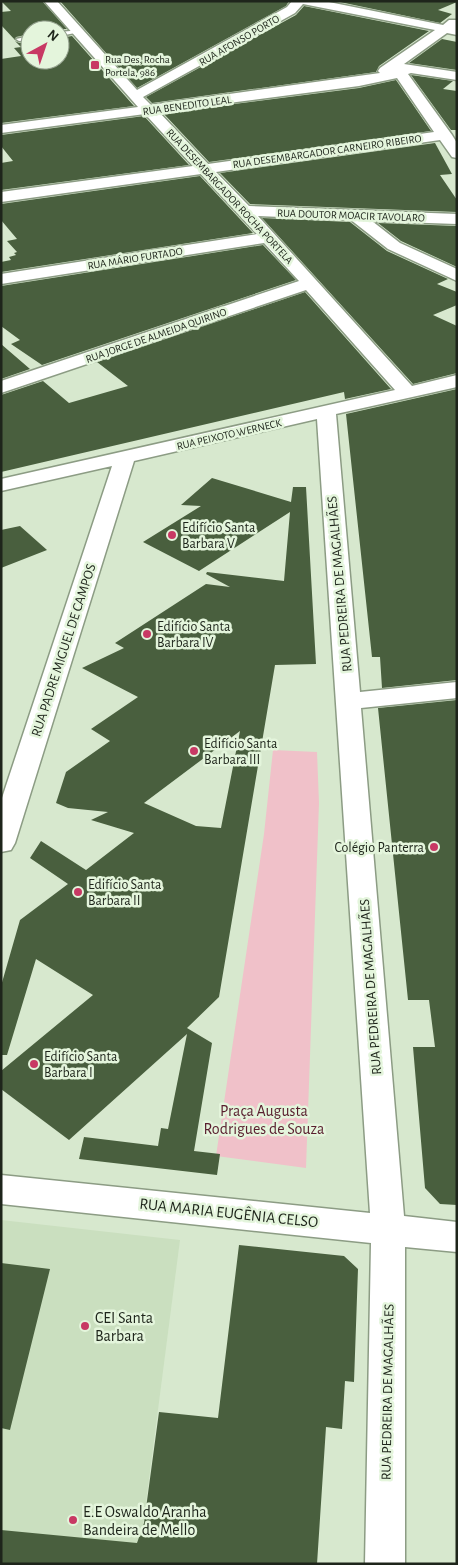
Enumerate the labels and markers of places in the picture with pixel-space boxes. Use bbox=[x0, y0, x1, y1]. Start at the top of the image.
place label: Rua Des. Rocha Portela, 986 bbox=[105, 54, 170, 78]
marker: Rua Des. Rocha Portela, 986 bbox=[89, 59, 101, 71]
place label: Edifício Santa Barbara V bbox=[182, 521, 256, 551]
marker: Edifício Santa Barbara V bbox=[166, 529, 178, 541]
place label: Edifício Santa Barbara IV bbox=[157, 620, 231, 650]
marker: Edifício Santa Barbara IV bbox=[141, 628, 153, 640]
place label: Edifício Santa Barbara III bbox=[204, 737, 278, 767]
marker: Edifício Santa Barbara III bbox=[188, 745, 200, 757]
place label: Colégio Panterra bbox=[334, 841, 425, 855]
marker: Colégio Panterra bbox=[428, 841, 440, 853]
place label: Edifício Santa Barbara II bbox=[88, 878, 162, 908]
marker: Edifício Santa Barbara II bbox=[72, 886, 84, 898]
place label: Edifício Santa Barbara I bbox=[44, 1050, 118, 1080]
marker: Edifício Santa Barbara I bbox=[28, 1058, 40, 1070]
place label: CEI Santa Barbara bbox=[95, 1310, 153, 1344]
marker: CEI Santa Barbara bbox=[79, 1320, 91, 1332]
place label: E.E Oswaldo Aranha Bandeira de Mello bbox=[83, 1504, 207, 1538]
marker: E.E Oswaldo Aranha Bandeira de Mello bbox=[67, 1514, 79, 1526]

